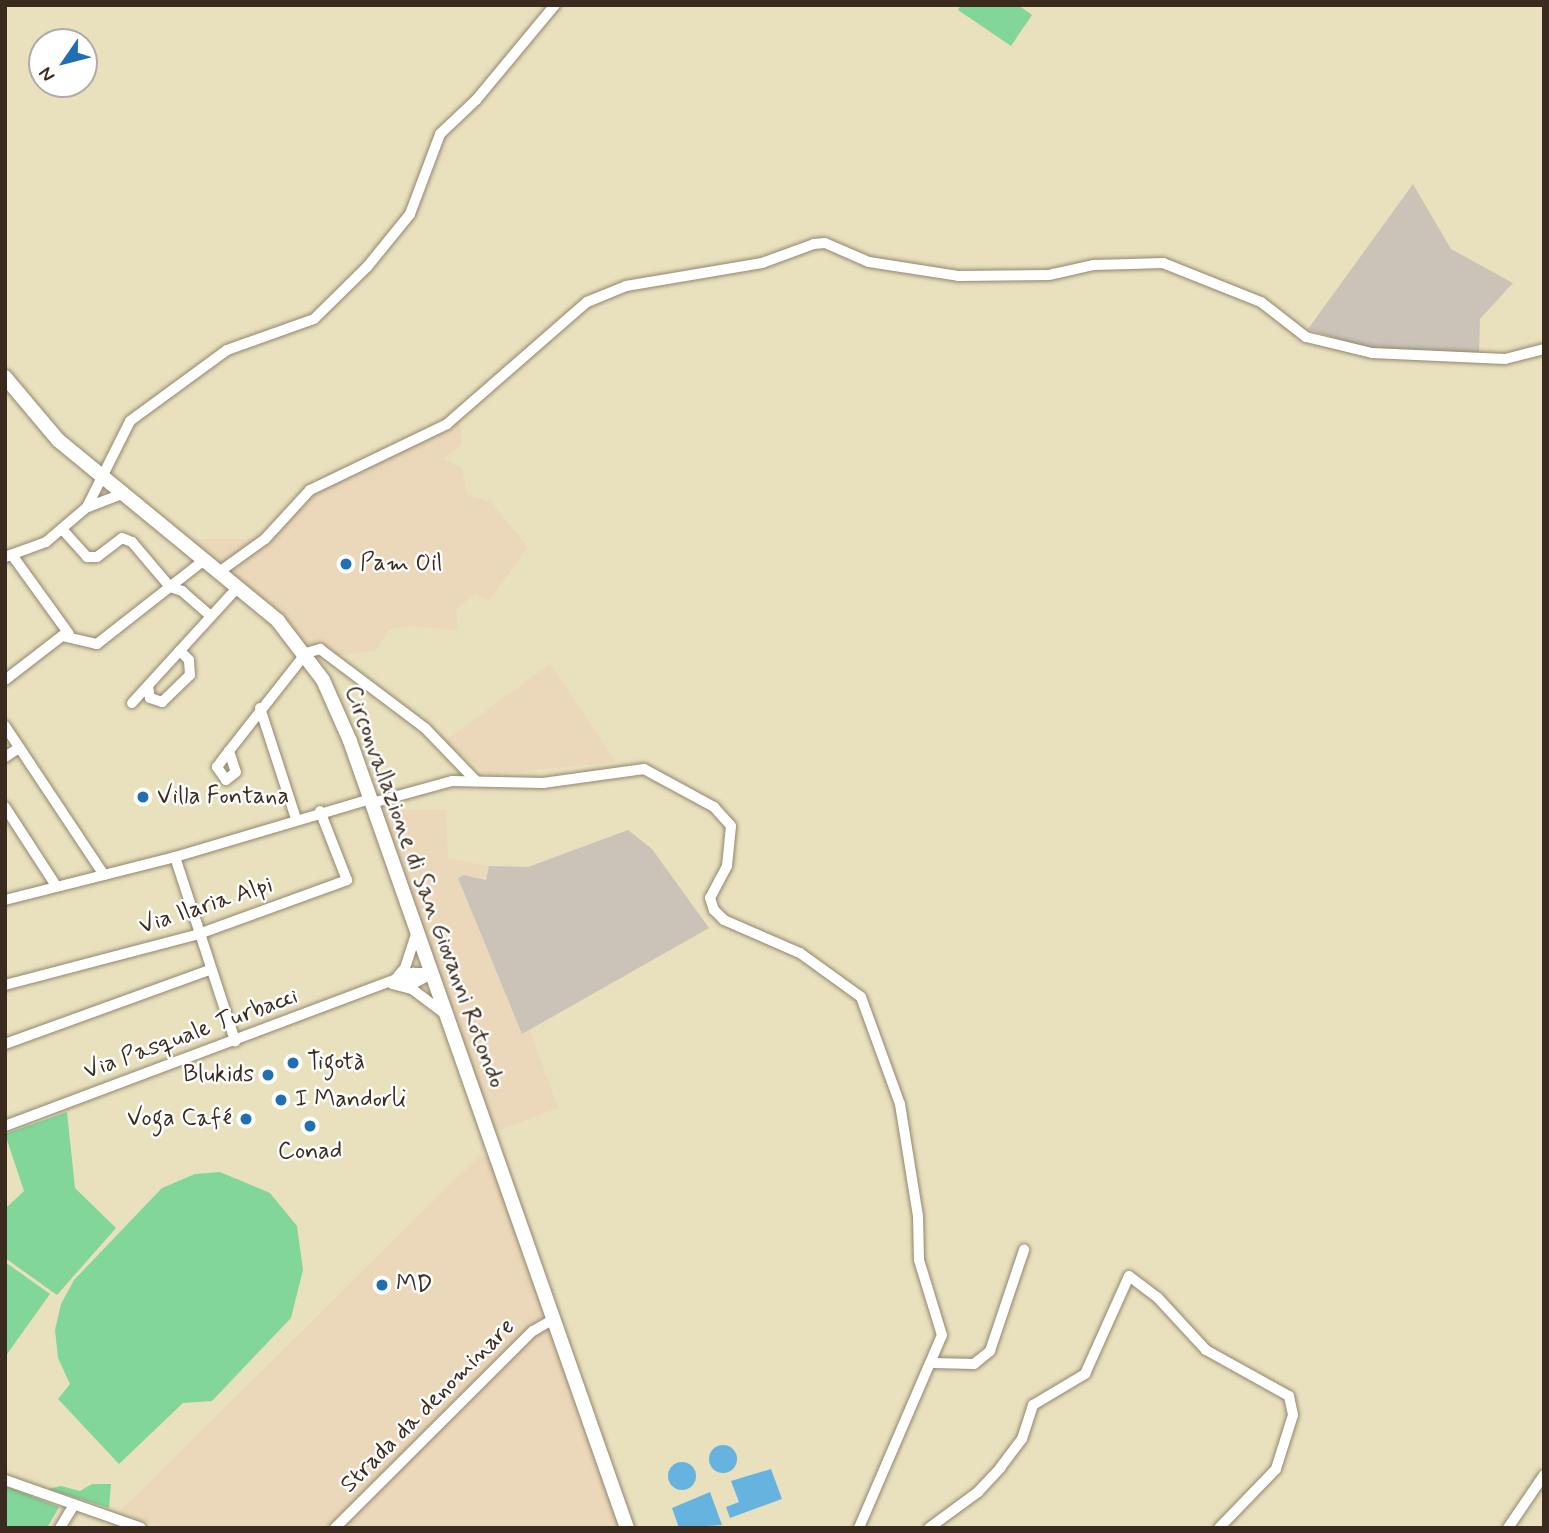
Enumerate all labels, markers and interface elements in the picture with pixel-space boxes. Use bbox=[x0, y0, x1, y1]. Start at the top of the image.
north arrow bbox=[28, 28, 98, 98]
text: N bbox=[33, 62, 61, 87]
place label: Pam Oil bbox=[360, 550, 443, 578]
marker: Pam Oil bbox=[338, 556, 354, 572]
street label: Circonvallazione di San Giovanni Rotondo bbox=[339, 687, 509, 1087]
place label: Villa Fontana bbox=[157, 783, 292, 811]
marker: Villa Fontana bbox=[135, 789, 151, 805]
street label: Via Ilaria Alpi bbox=[134, 870, 278, 942]
street label: Via Pasquale Turbacci bbox=[84, 983, 298, 1085]
place label: Tigotà bbox=[307, 1049, 365, 1077]
marker: Tigotà bbox=[285, 1055, 301, 1071]
place label: Blukids bbox=[183, 1061, 254, 1089]
marker: Blukids bbox=[260, 1067, 276, 1083]
place label: I Mandorli bbox=[295, 1086, 407, 1114]
marker: I Mandorli bbox=[273, 1092, 289, 1108]
place label: Voga Café bbox=[127, 1105, 232, 1133]
marker: Voga Café bbox=[238, 1111, 254, 1127]
marker: Conad bbox=[302, 1118, 318, 1134]
place label: Conad bbox=[278, 1138, 342, 1166]
place label: MD bbox=[396, 1271, 433, 1299]
marker: MD bbox=[374, 1277, 390, 1293]
street label: Strada da denominare bbox=[338, 1316, 518, 1496]

